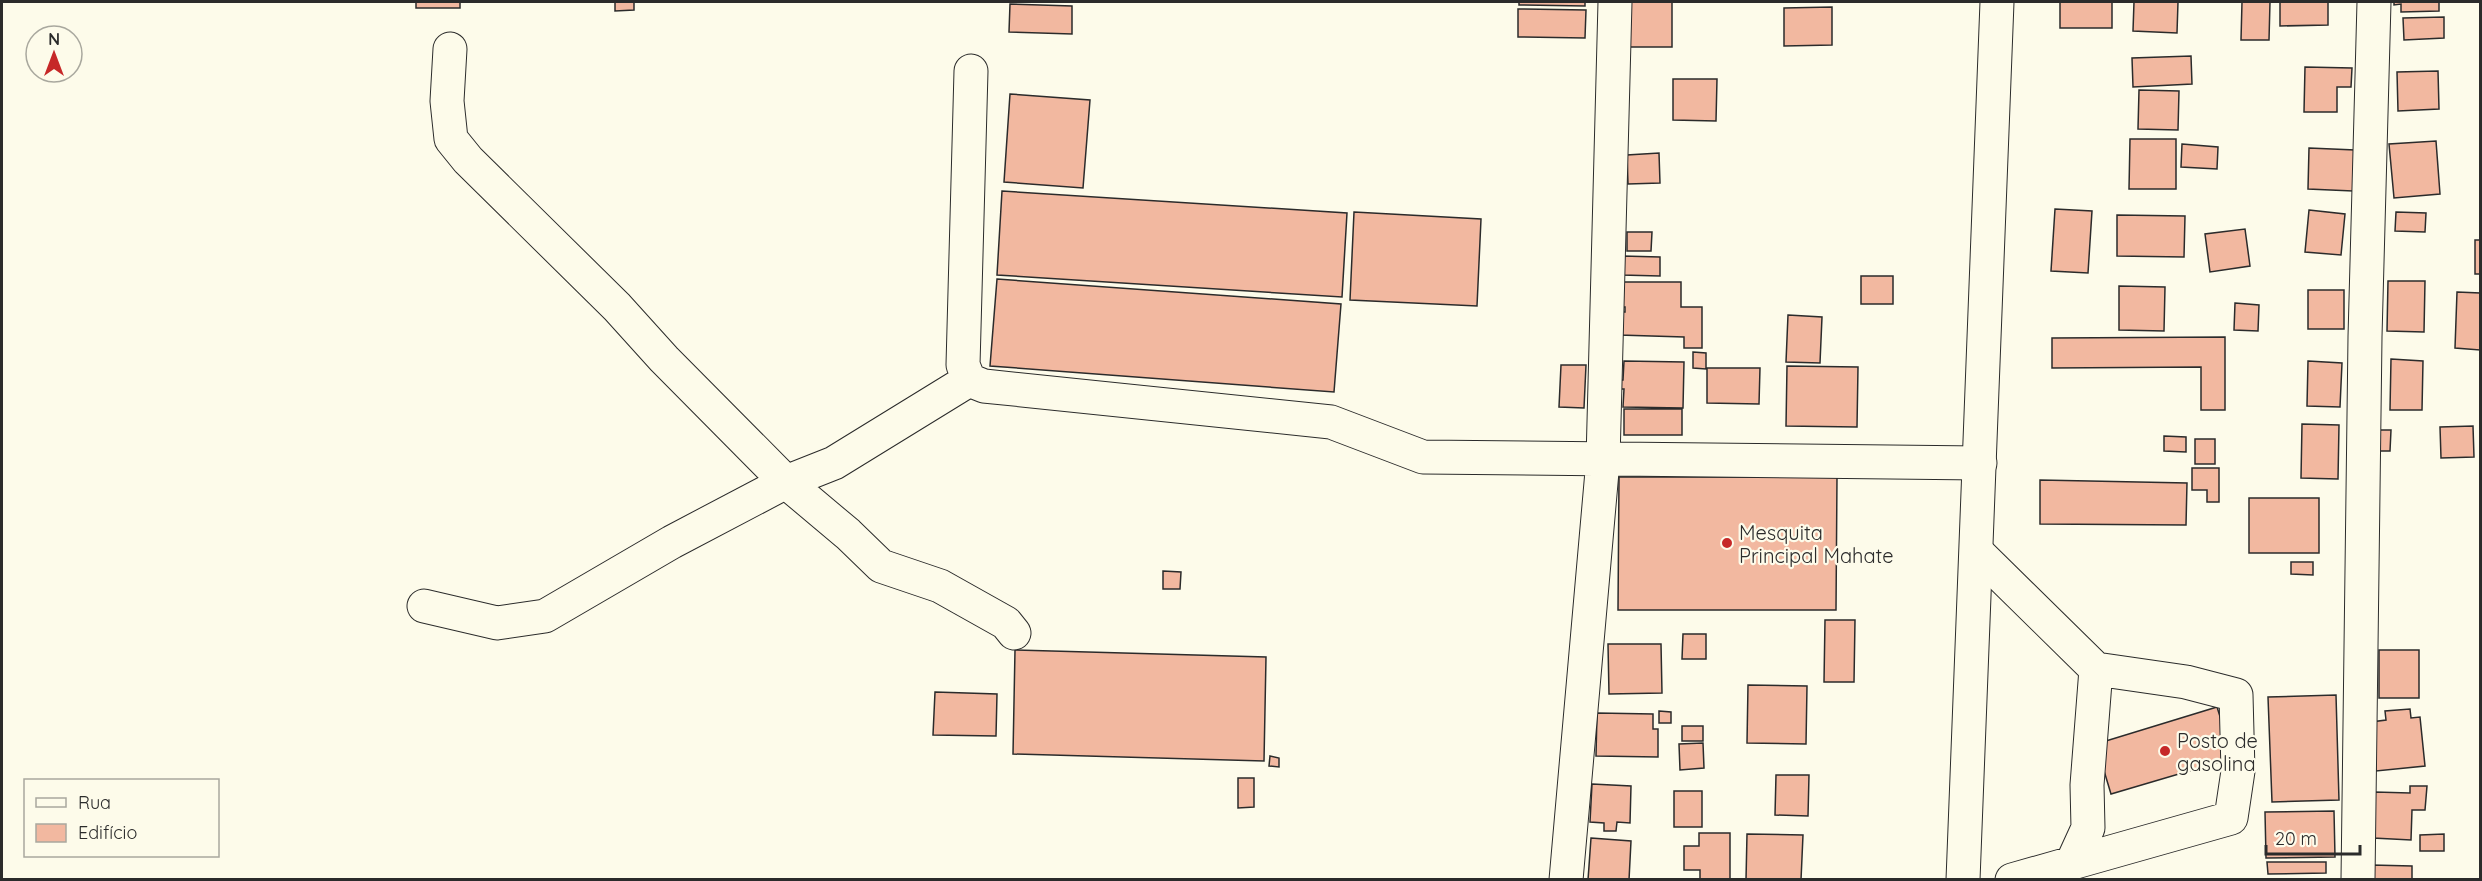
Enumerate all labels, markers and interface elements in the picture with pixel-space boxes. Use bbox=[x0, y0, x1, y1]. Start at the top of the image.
north arrow bbox=[24, 24, 84, 84]
text: N bbox=[48, 29, 60, 49]
place label: Mesquita Principal Mahate bbox=[1739, 520, 1894, 568]
marker: Mesquita Principal Mahate bbox=[1720, 536, 1734, 550]
place label: Posto de gasolina bbox=[2177, 728, 2258, 776]
marker: Posto de gasolina bbox=[2158, 744, 2172, 758]
legend bbox=[24, 779, 219, 857]
text: Rua bbox=[78, 791, 111, 814]
scale bar bbox=[2266, 818, 2360, 856]
text: Edifício bbox=[78, 821, 137, 844]
text: 20 m bbox=[2275, 827, 2317, 850]

